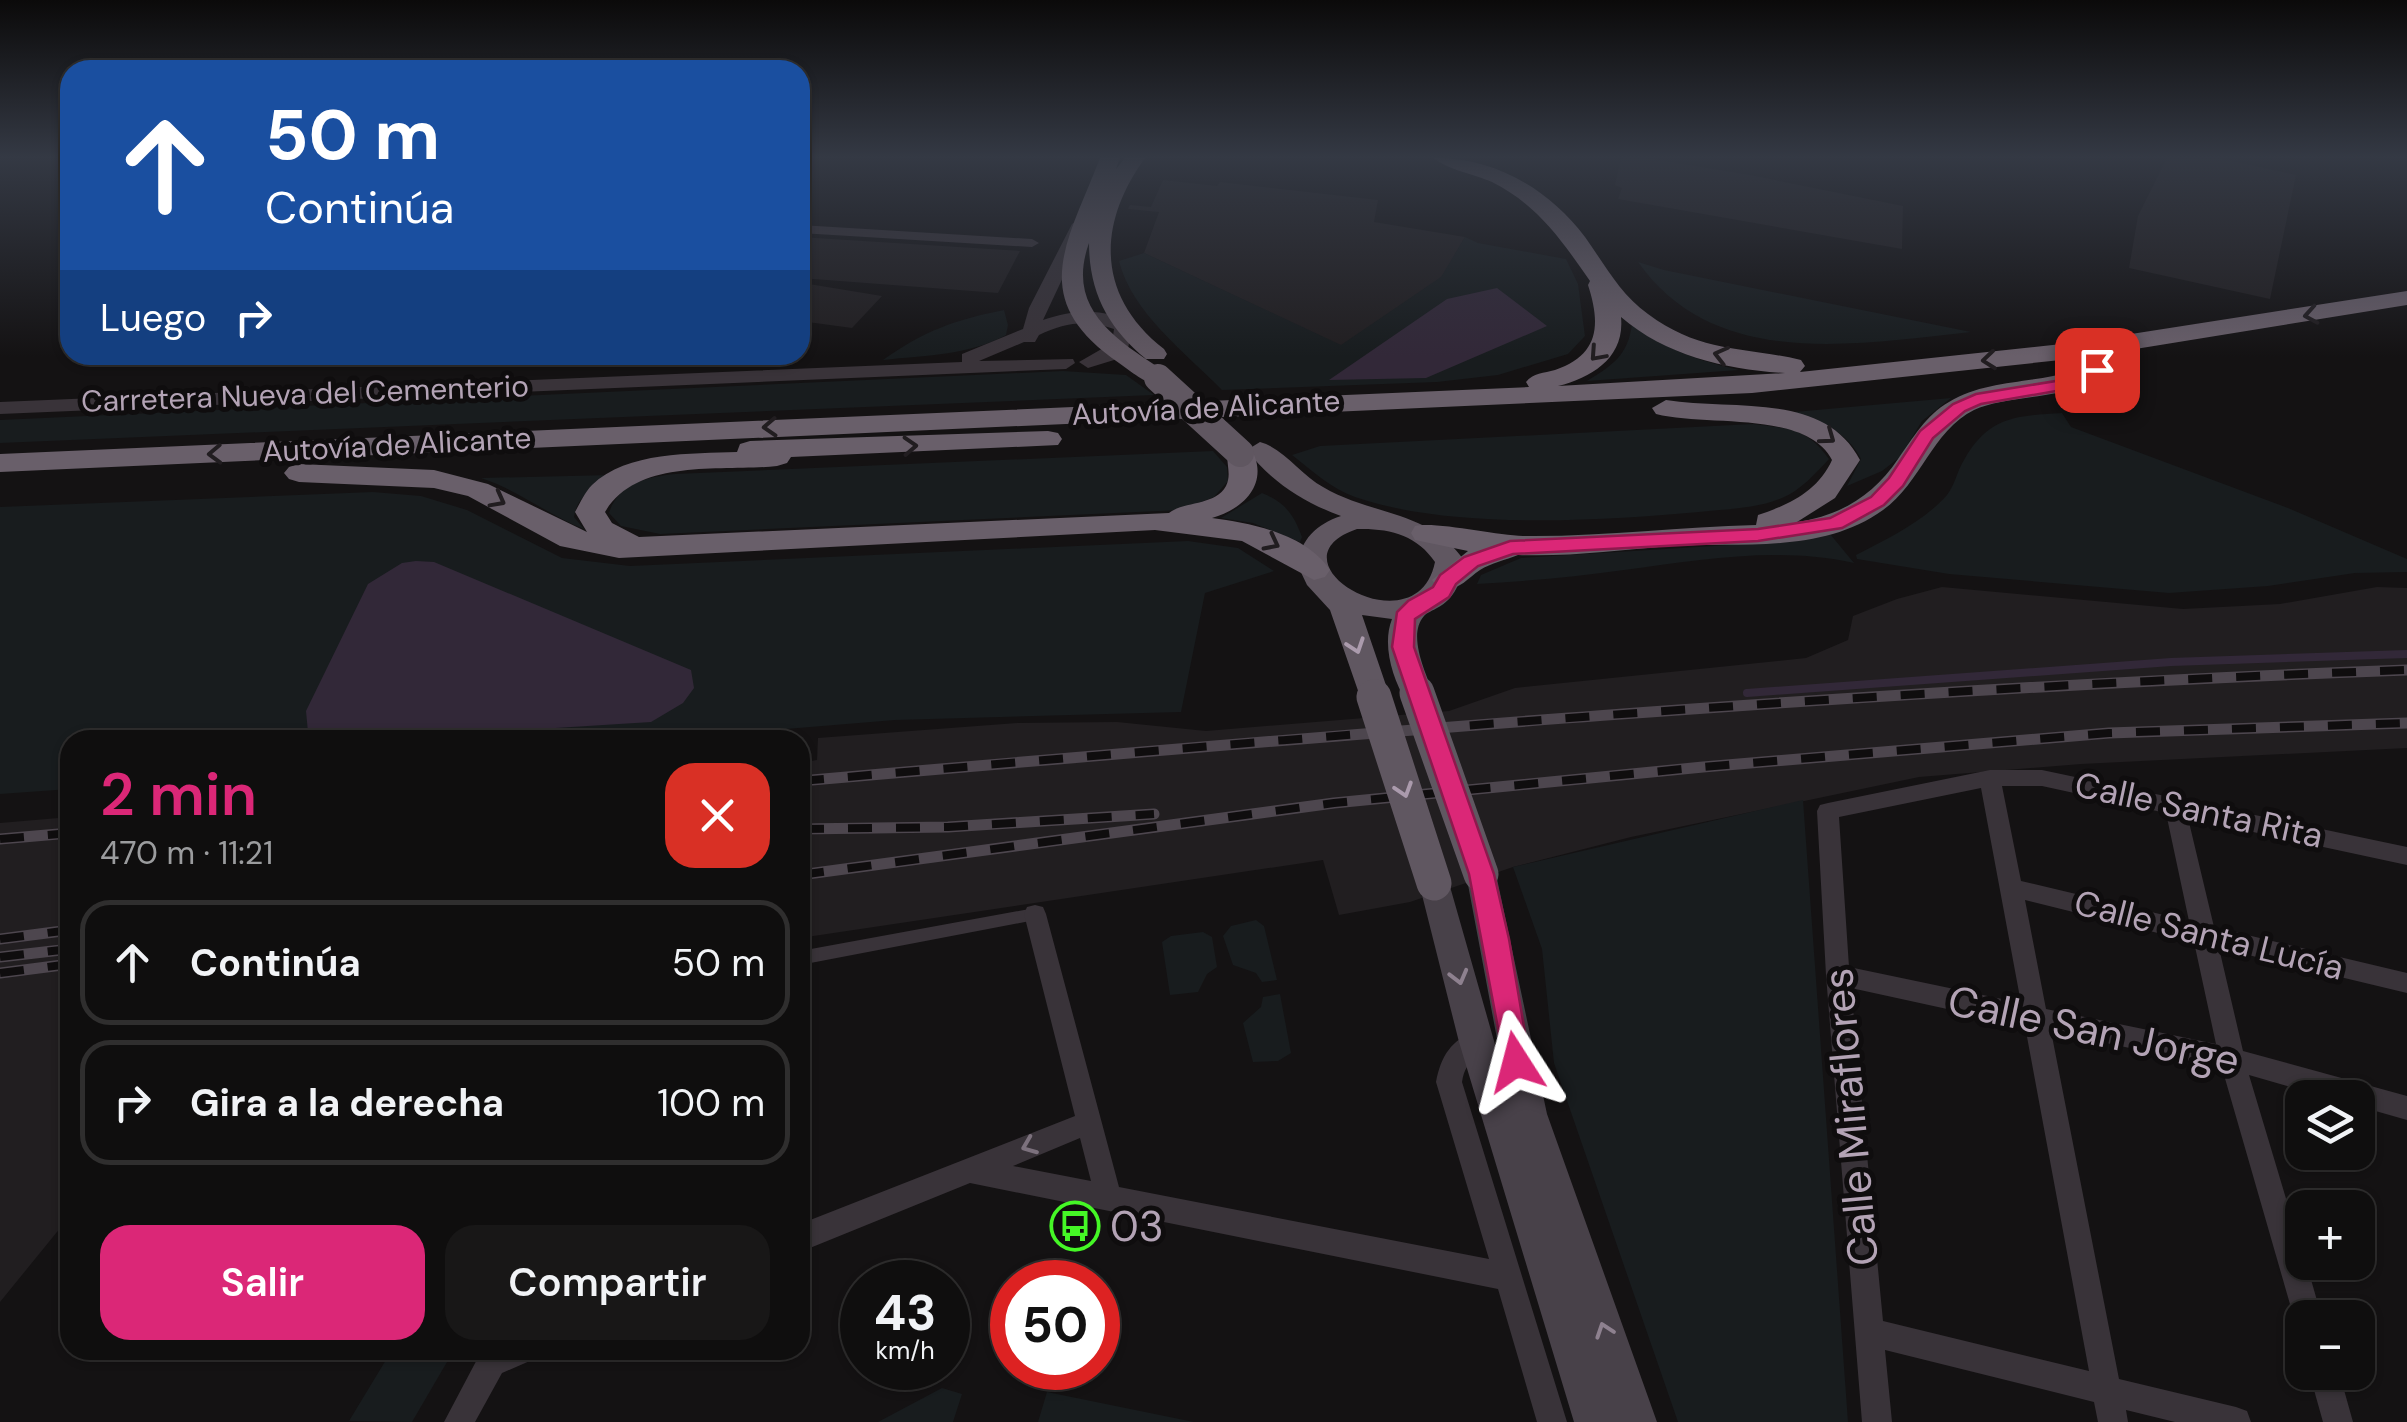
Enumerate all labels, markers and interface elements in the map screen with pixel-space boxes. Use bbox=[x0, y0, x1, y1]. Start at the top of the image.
text: 50 m bbox=[265, 90, 440, 181]
icon: ahead bbox=[100, 100, 230, 230]
text: Continúa bbox=[265, 178, 454, 237]
icon: right bbox=[226, 290, 281, 345]
text: Luego bbox=[100, 293, 206, 343]
one-way arrow bbox=[2303, 304, 2319, 325]
pin bbox=[2055, 328, 2140, 413]
one-way arrow bbox=[1590, 343, 1608, 361]
icon: arrive bbox=[2070, 343, 2125, 398]
one-way arrow bbox=[1713, 346, 1730, 367]
one-way arrow bbox=[1981, 348, 1997, 370]
street label: Carretera Nueva del Cementerio bbox=[80, 366, 530, 421]
street label: Autovía de Alicante bbox=[1071, 381, 1341, 434]
one-way arrow bbox=[761, 416, 777, 437]
street label: Autovía de Alicante bbox=[262, 418, 532, 471]
one-way arrow bbox=[1817, 425, 1835, 443]
one-way arrow bbox=[903, 435, 919, 456]
one-way arrow bbox=[207, 443, 223, 464]
one-way arrow bbox=[487, 488, 505, 507]
one-way arrow bbox=[1261, 531, 1279, 550]
one-way arrow bbox=[1344, 636, 1365, 653]
text: 2 min bbox=[100, 755, 257, 834]
street label: Calle Santa Rita bbox=[2071, 761, 2327, 859]
button: close bbox=[665, 763, 770, 868]
one-way arrow bbox=[1392, 781, 1413, 798]
text: 470 m · 11:21 bbox=[100, 832, 273, 874]
street label: Calle Santa Lucía bbox=[2070, 879, 2348, 991]
icon: ahead bbox=[105, 935, 160, 990]
text: Continúa bbox=[190, 938, 361, 988]
text: 50 m bbox=[672, 938, 765, 988]
street label: Calle Miraflores bbox=[1810, 966, 1891, 1268]
one-way arrow bbox=[1447, 968, 1468, 985]
street label: Calle San Jorge bbox=[1943, 973, 2245, 1088]
position arrow bbox=[1464, 1010, 1568, 1114]
icon: right bbox=[105, 1075, 160, 1130]
text: Gira a la derecha bbox=[190, 1078, 504, 1128]
text: 100 m bbox=[657, 1078, 765, 1128]
map controls bbox=[2285, 1080, 2375, 1390]
button: layers bbox=[2285, 1080, 2375, 1170]
one-way arrow bbox=[1021, 1135, 1039, 1155]
button: + bbox=[2285, 1190, 2375, 1280]
place label: 03 bbox=[1110, 1199, 1164, 1254]
bus stop icon: 03 bbox=[1049, 1200, 1101, 1252]
button: Salir bbox=[100, 1225, 425, 1340]
button: Compartir bbox=[445, 1225, 770, 1340]
speed limit sign: 50 bbox=[990, 1260, 1120, 1390]
text: 43 bbox=[874, 1280, 936, 1346]
button: − bbox=[2285, 1300, 2375, 1390]
one-way arrow bbox=[1596, 1322, 1616, 1339]
text: km/h bbox=[875, 1334, 935, 1367]

